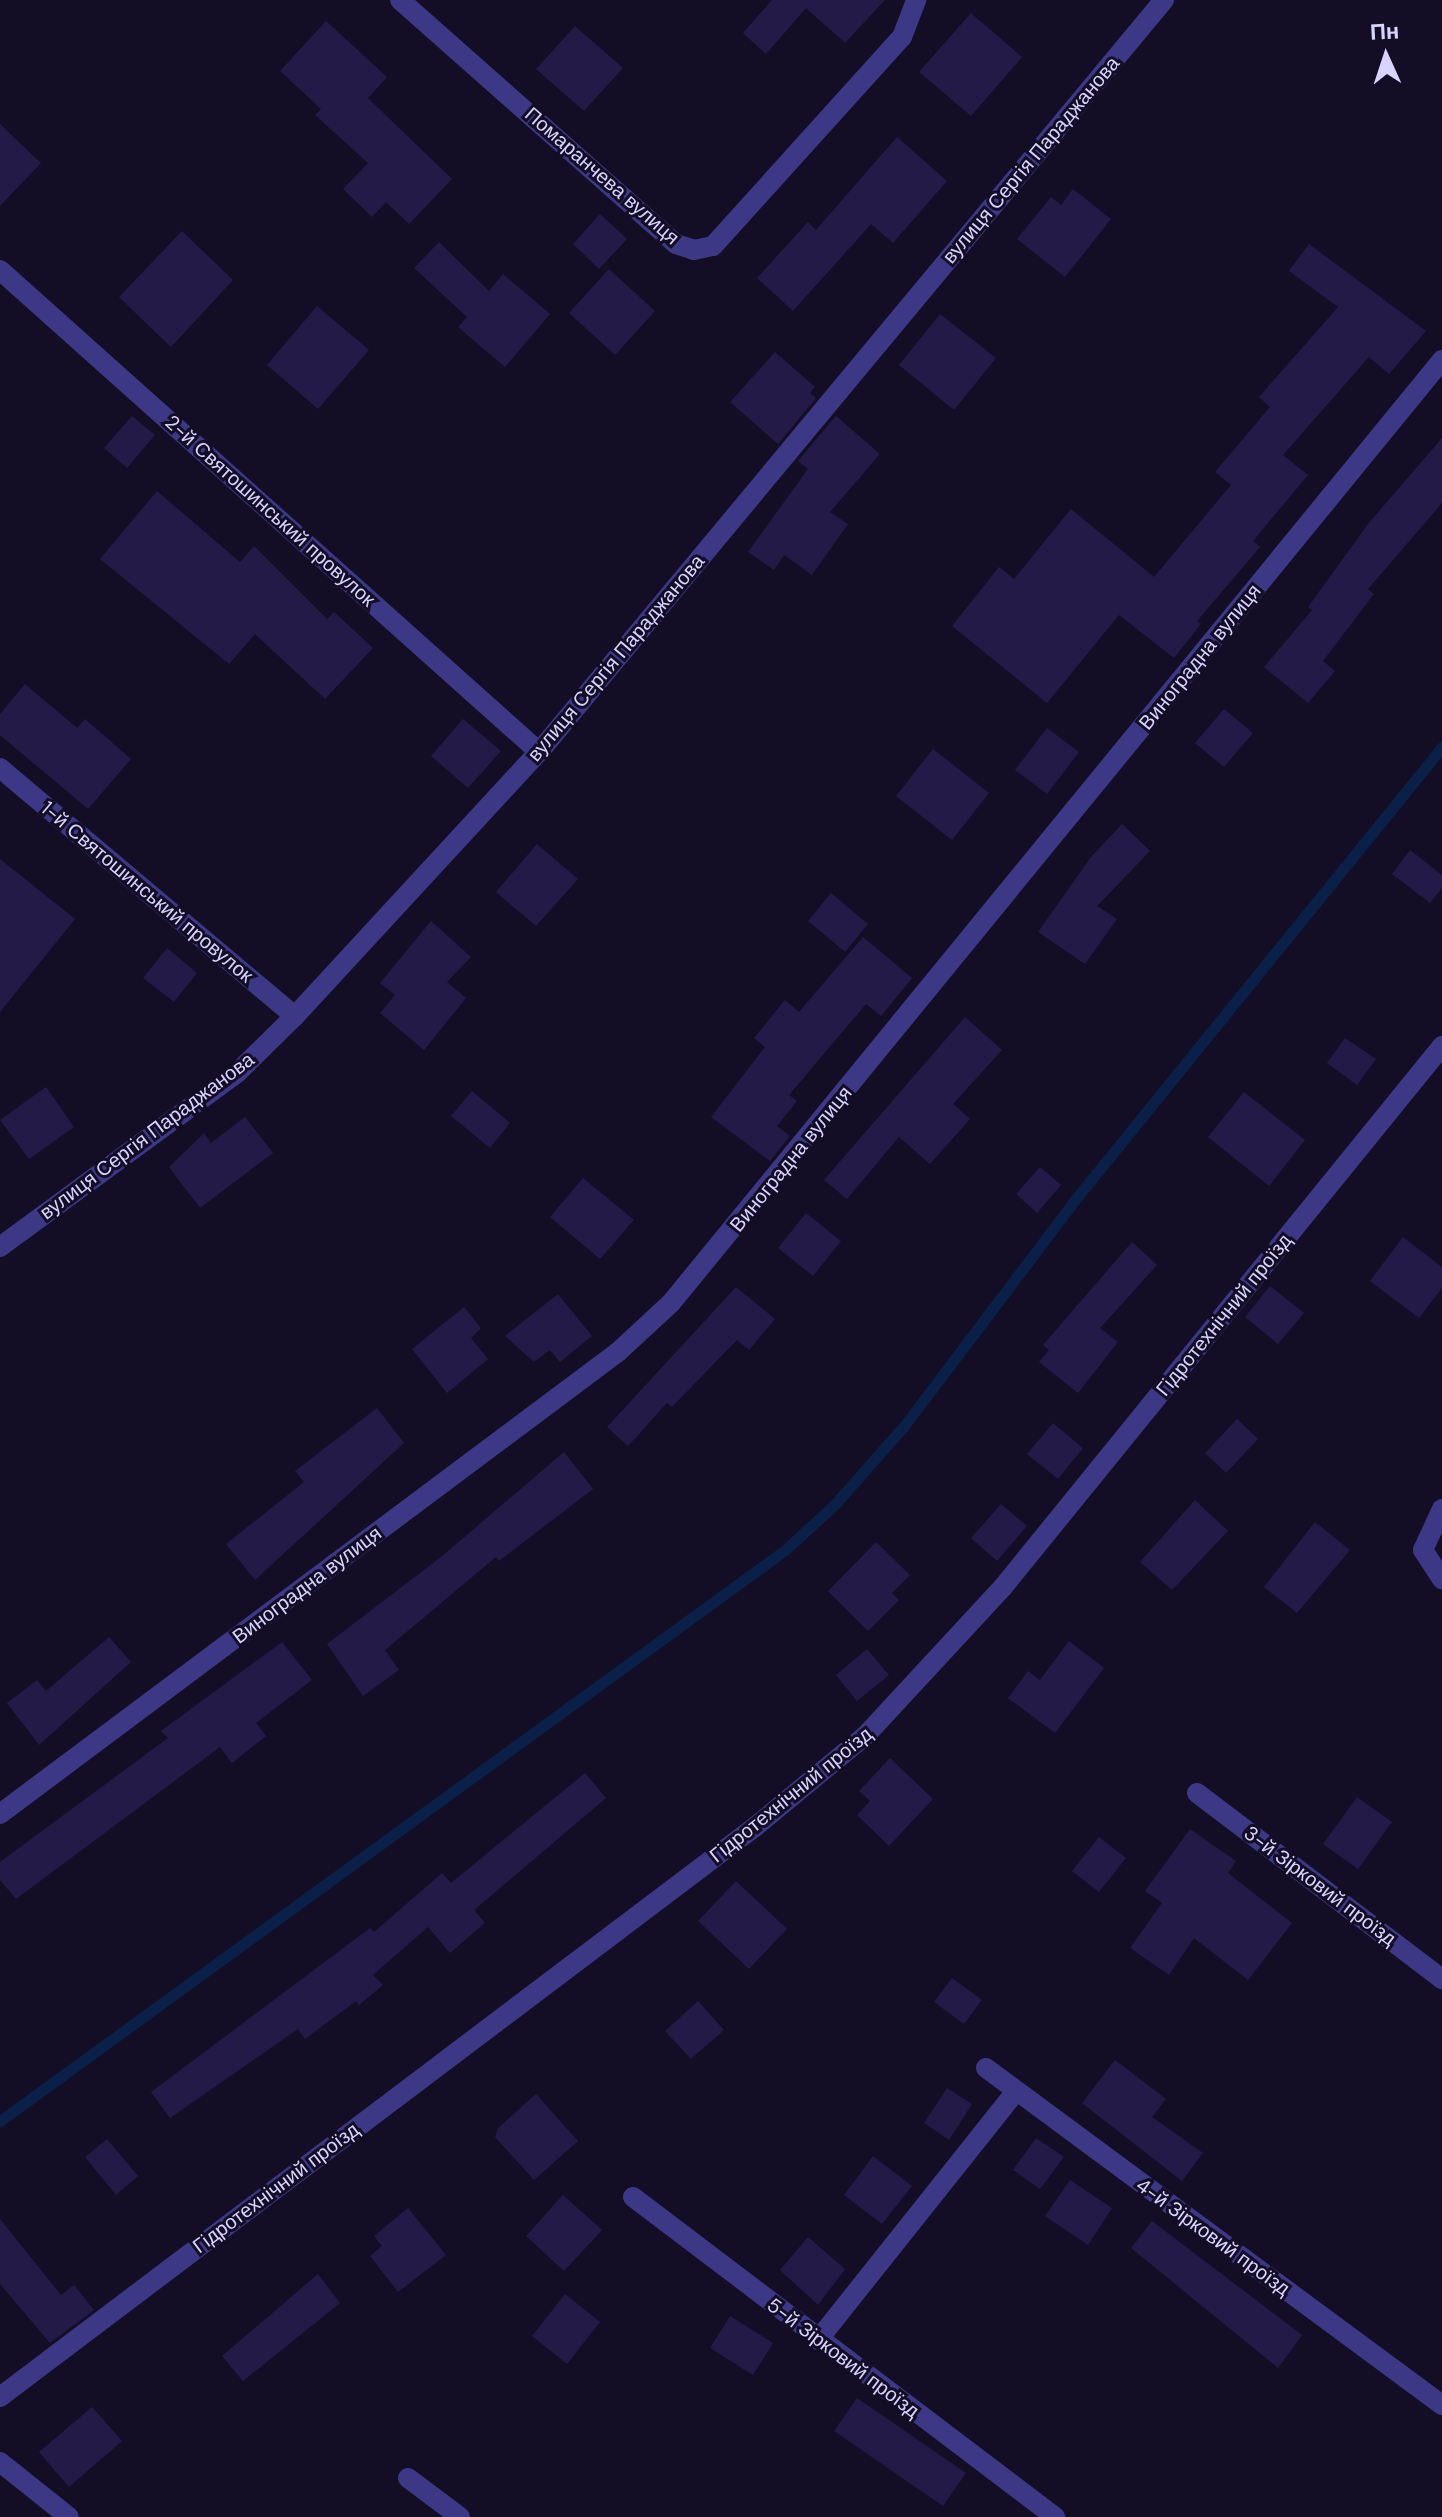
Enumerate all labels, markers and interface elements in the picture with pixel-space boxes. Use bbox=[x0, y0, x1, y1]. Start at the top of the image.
north arrow bbox=[1346, 16, 1426, 96]
text: Пн bbox=[1369, 16, 1400, 47]
street label: вулиця Сергія Параджанова bbox=[937, 52, 1125, 268]
street label: Помаранчева вулиця bbox=[520, 102, 684, 250]
street label: 2-й Святошинський провулок bbox=[160, 410, 380, 612]
street label: вулиця Сергія Параджанова bbox=[522, 550, 710, 766]
street label: Виноградна вулиця bbox=[1134, 579, 1266, 735]
street label: 1-й Святошинський провулок bbox=[36, 796, 258, 988]
street label: вулиця Сергія Параджанова bbox=[35, 1047, 259, 1225]
street label: Виноградна вулиця bbox=[725, 1081, 857, 1237]
street label: Гідротехнічний проїзд bbox=[1151, 1229, 1297, 1401]
street label: Виноградна вулиця bbox=[228, 1521, 386, 1649]
street label: Гідротехнічний проїзд bbox=[705, 1722, 877, 1868]
street label: 3-й Зірковий проїзд bbox=[1239, 1821, 1401, 1951]
street label: Гідротехнічний проїзд bbox=[188, 2118, 364, 2258]
street label: 4-й Зірковий проїзд bbox=[1131, 2173, 1295, 2301]
street label: 5-й Зірковий проїзд bbox=[762, 2293, 924, 2423]

